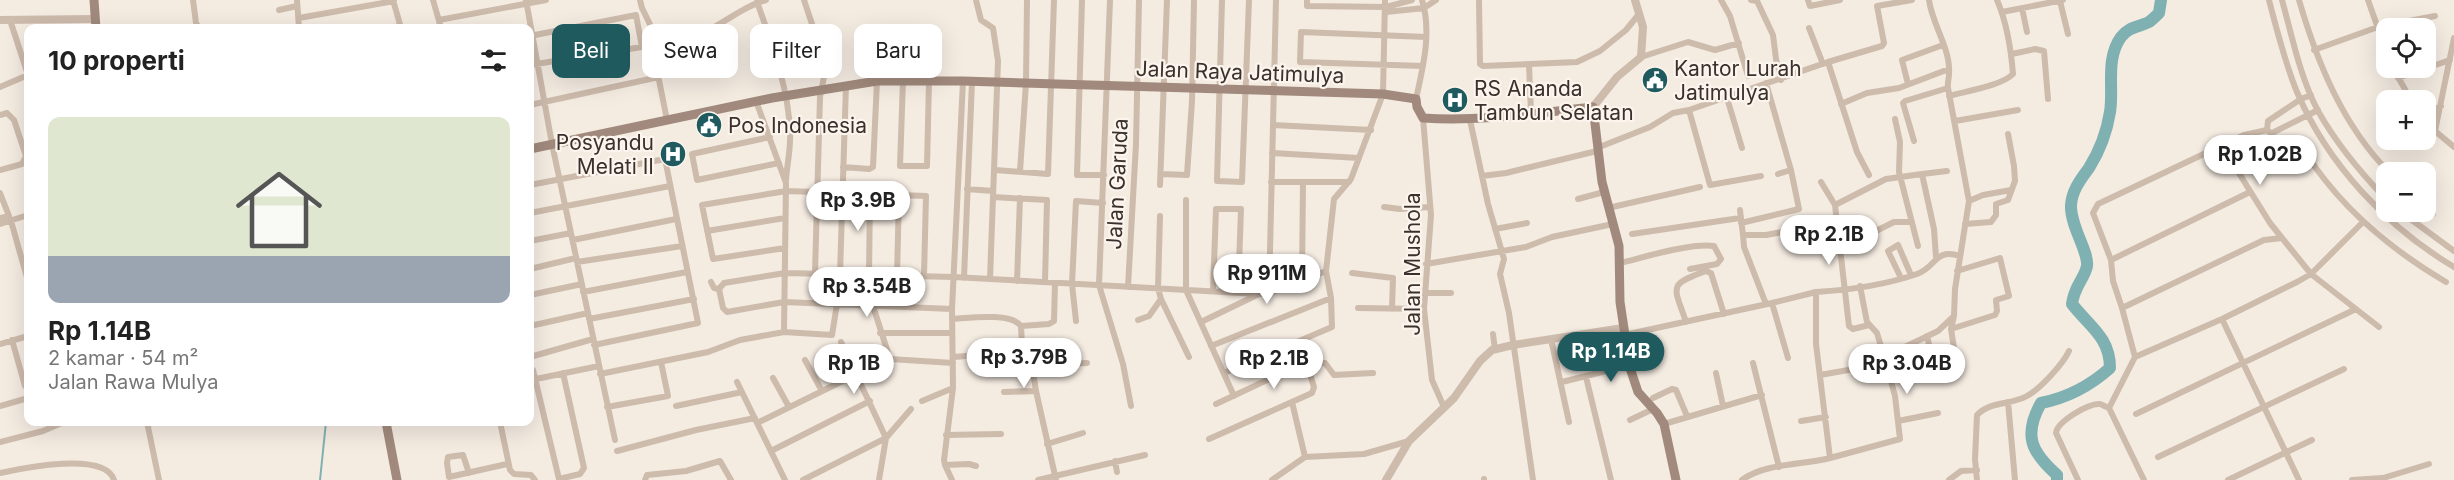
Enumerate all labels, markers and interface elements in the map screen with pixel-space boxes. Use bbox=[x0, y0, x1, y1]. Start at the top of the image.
map controls bbox=[2376, 18, 2436, 222]
button: locate bbox=[2376, 18, 2436, 78]
chip: Beli bbox=[552, 24, 630, 78]
chip: Sewa bbox=[642, 24, 738, 78]
chip: Filter bbox=[750, 24, 842, 78]
chip: Baru bbox=[854, 24, 942, 78]
icon: filters bbox=[477, 44, 510, 77]
text: 10 properti bbox=[48, 45, 185, 76]
street label: Jalan Raya Jatimulya bbox=[1135, 56, 1345, 88]
place label: Kantor Lurah Jatimulya bbox=[1674, 56, 1802, 105]
public building icon: Kantor Lurah Jatimulya bbox=[1640, 65, 1670, 95]
place label: RS Ananda Tambun Selatan bbox=[1474, 76, 1634, 125]
hospital icon: RS Ananda Tambun Selatan bbox=[1440, 85, 1470, 115]
button: + bbox=[2376, 90, 2436, 150]
public building icon: Pos Indonesia bbox=[694, 110, 724, 140]
place label: Pos Indonesia bbox=[728, 113, 867, 138]
street label: Jalan Garuda bbox=[1101, 118, 1133, 250]
place label: Posyandu Melati II bbox=[556, 130, 654, 179]
pin: Rp 1.02B bbox=[2198, 135, 2322, 186]
hospital icon: Posyandu Melati II bbox=[658, 139, 688, 169]
text: Rp 1.02B bbox=[2218, 142, 2302, 166]
icon: home bbox=[225, 156, 333, 264]
button: − bbox=[2376, 162, 2436, 222]
pin: Rp 3.9B bbox=[803, 181, 913, 232]
text: Rp 3.9B bbox=[820, 188, 896, 212]
street label: Jalan Mushola bbox=[1400, 192, 1425, 336]
pin: Rp 2.1B bbox=[1774, 215, 1884, 266]
text: Rp 2.1B bbox=[1794, 222, 1864, 246]
pin: Rp 911M bbox=[1212, 254, 1322, 305]
text: Rp 911M bbox=[1227, 261, 1307, 285]
pin: Rp 3.54B bbox=[805, 267, 929, 318]
text: Rp 3.54B bbox=[822, 274, 912, 298]
text: Rp 1.14B bbox=[48, 315, 151, 346]
pin: Rp 1.14B bbox=[1549, 332, 1673, 383]
pin: Rp 3.79B bbox=[962, 338, 1086, 389]
pin: Rp 2.1B bbox=[1219, 339, 1329, 390]
text: Rp 1.14B bbox=[1571, 339, 1651, 363]
pin: Rp 1B bbox=[812, 344, 896, 395]
pin: Rp 3.04B bbox=[1845, 344, 1969, 395]
text: Rp 3.79B bbox=[981, 345, 1067, 369]
text: 2 kamar · 54 m² bbox=[48, 346, 198, 370]
text: Rp 2.1B bbox=[1239, 346, 1309, 370]
text: Rp 1B bbox=[828, 351, 880, 375]
text: Rp 3.04B bbox=[1862, 351, 1952, 375]
text: Jalan Rawa Mulya bbox=[48, 370, 219, 394]

